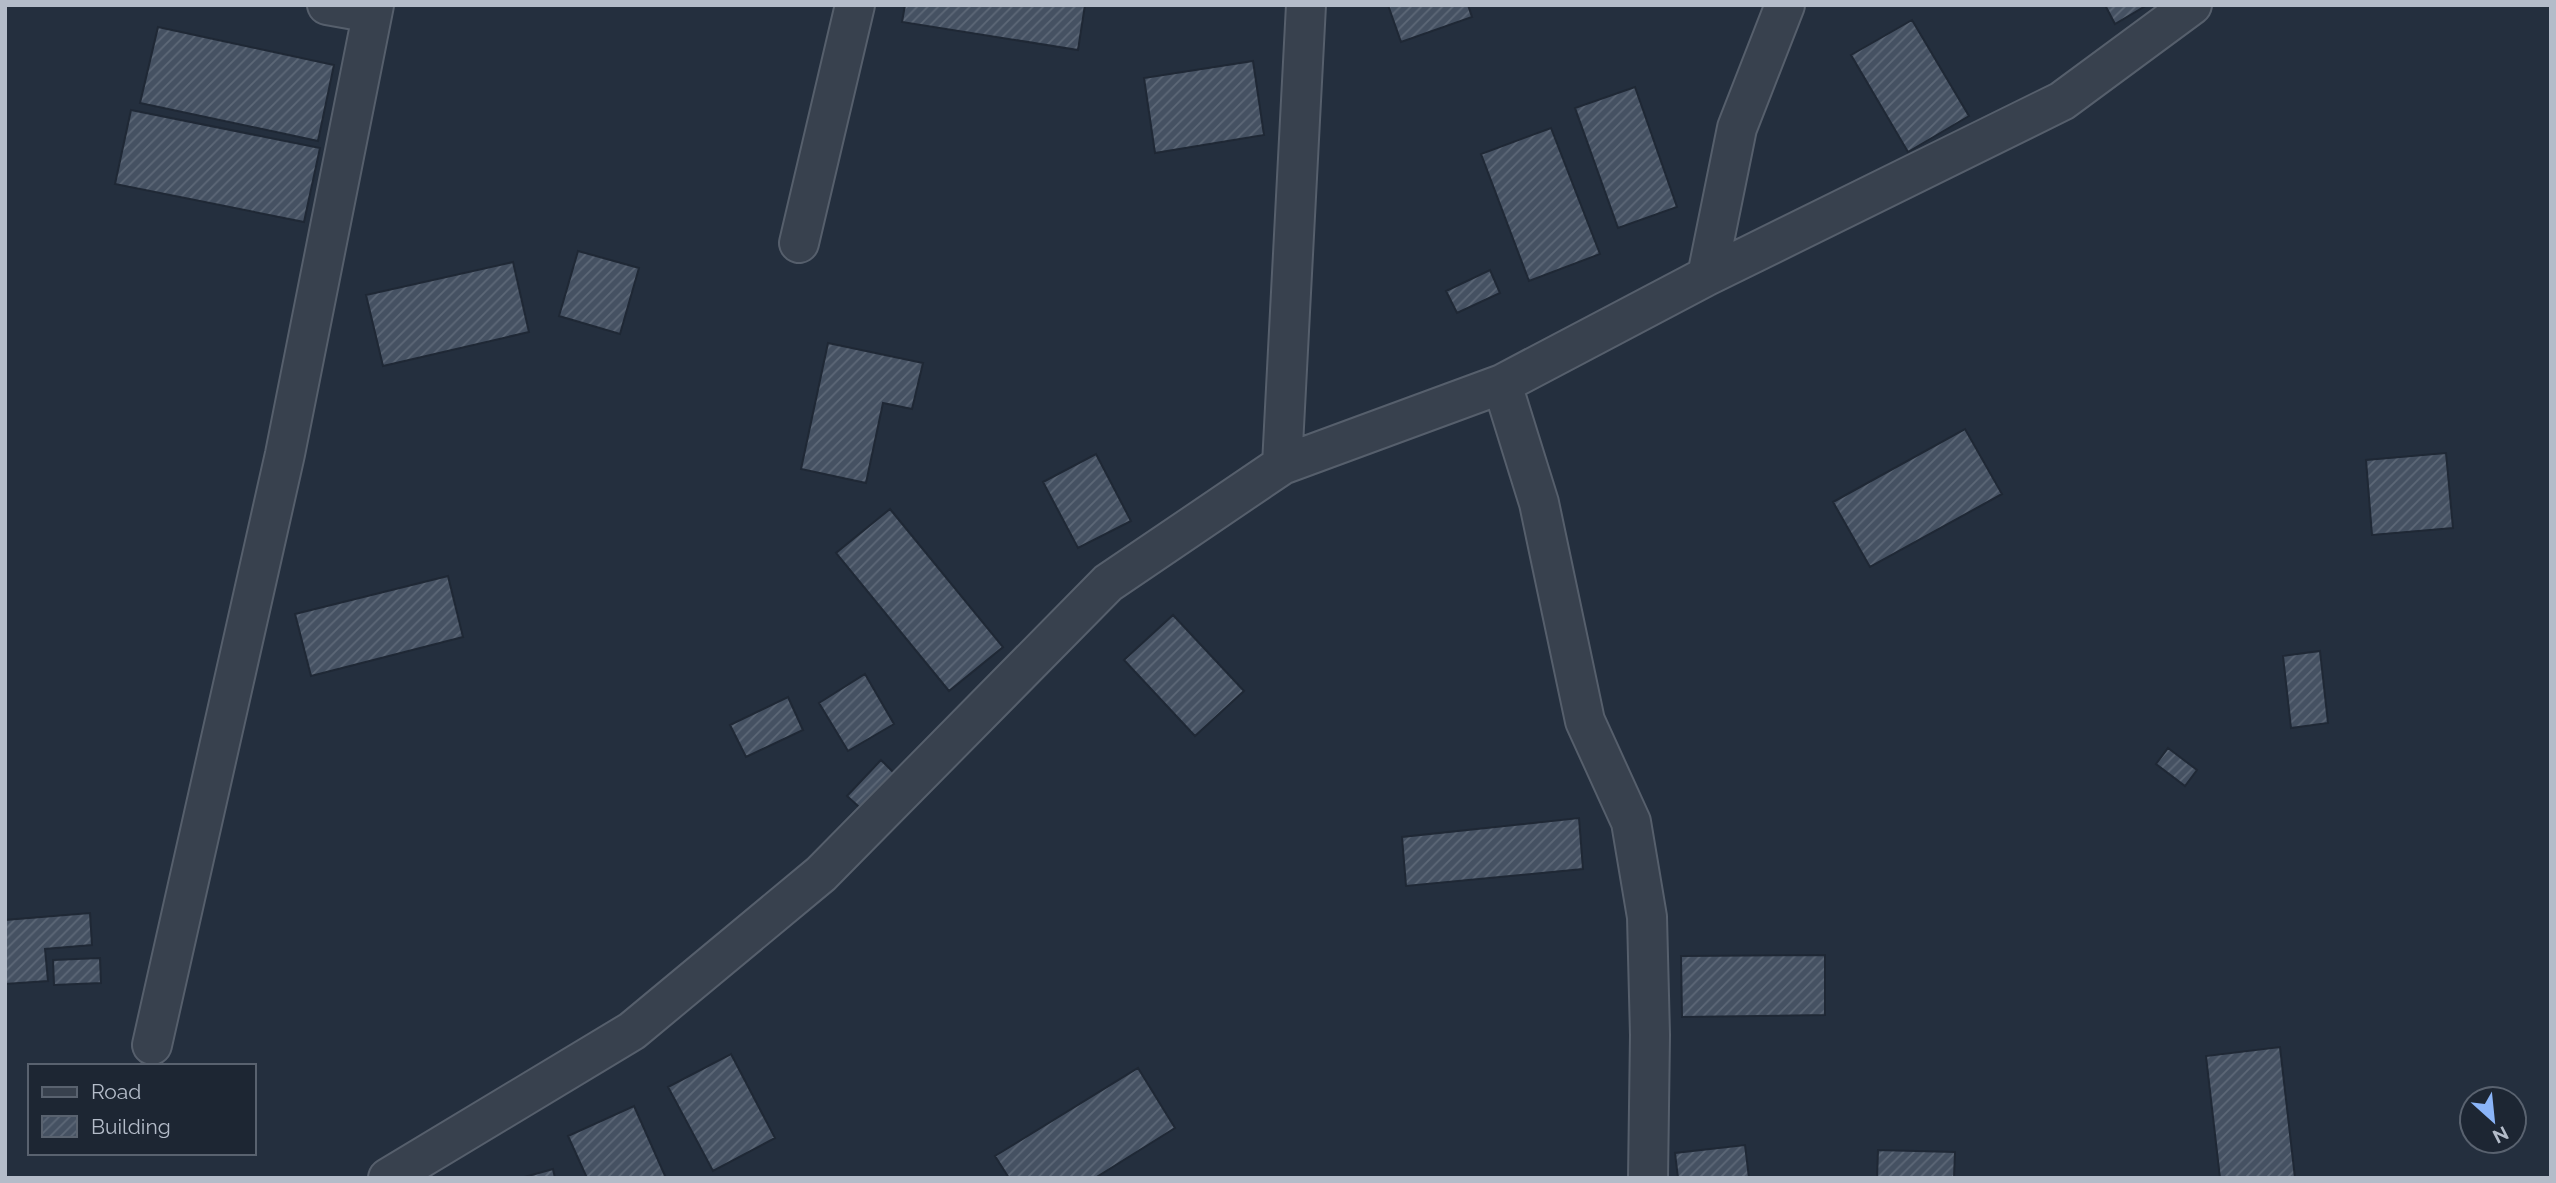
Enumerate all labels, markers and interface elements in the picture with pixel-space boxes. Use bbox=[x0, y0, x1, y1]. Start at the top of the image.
legend bbox=[28, 1064, 256, 1155]
text: Road bbox=[91, 1079, 141, 1104]
north arrow bbox=[2458, 1085, 2528, 1155]
text: Building bbox=[91, 1114, 171, 1139]
text: N bbox=[2489, 1122, 2512, 1148]

